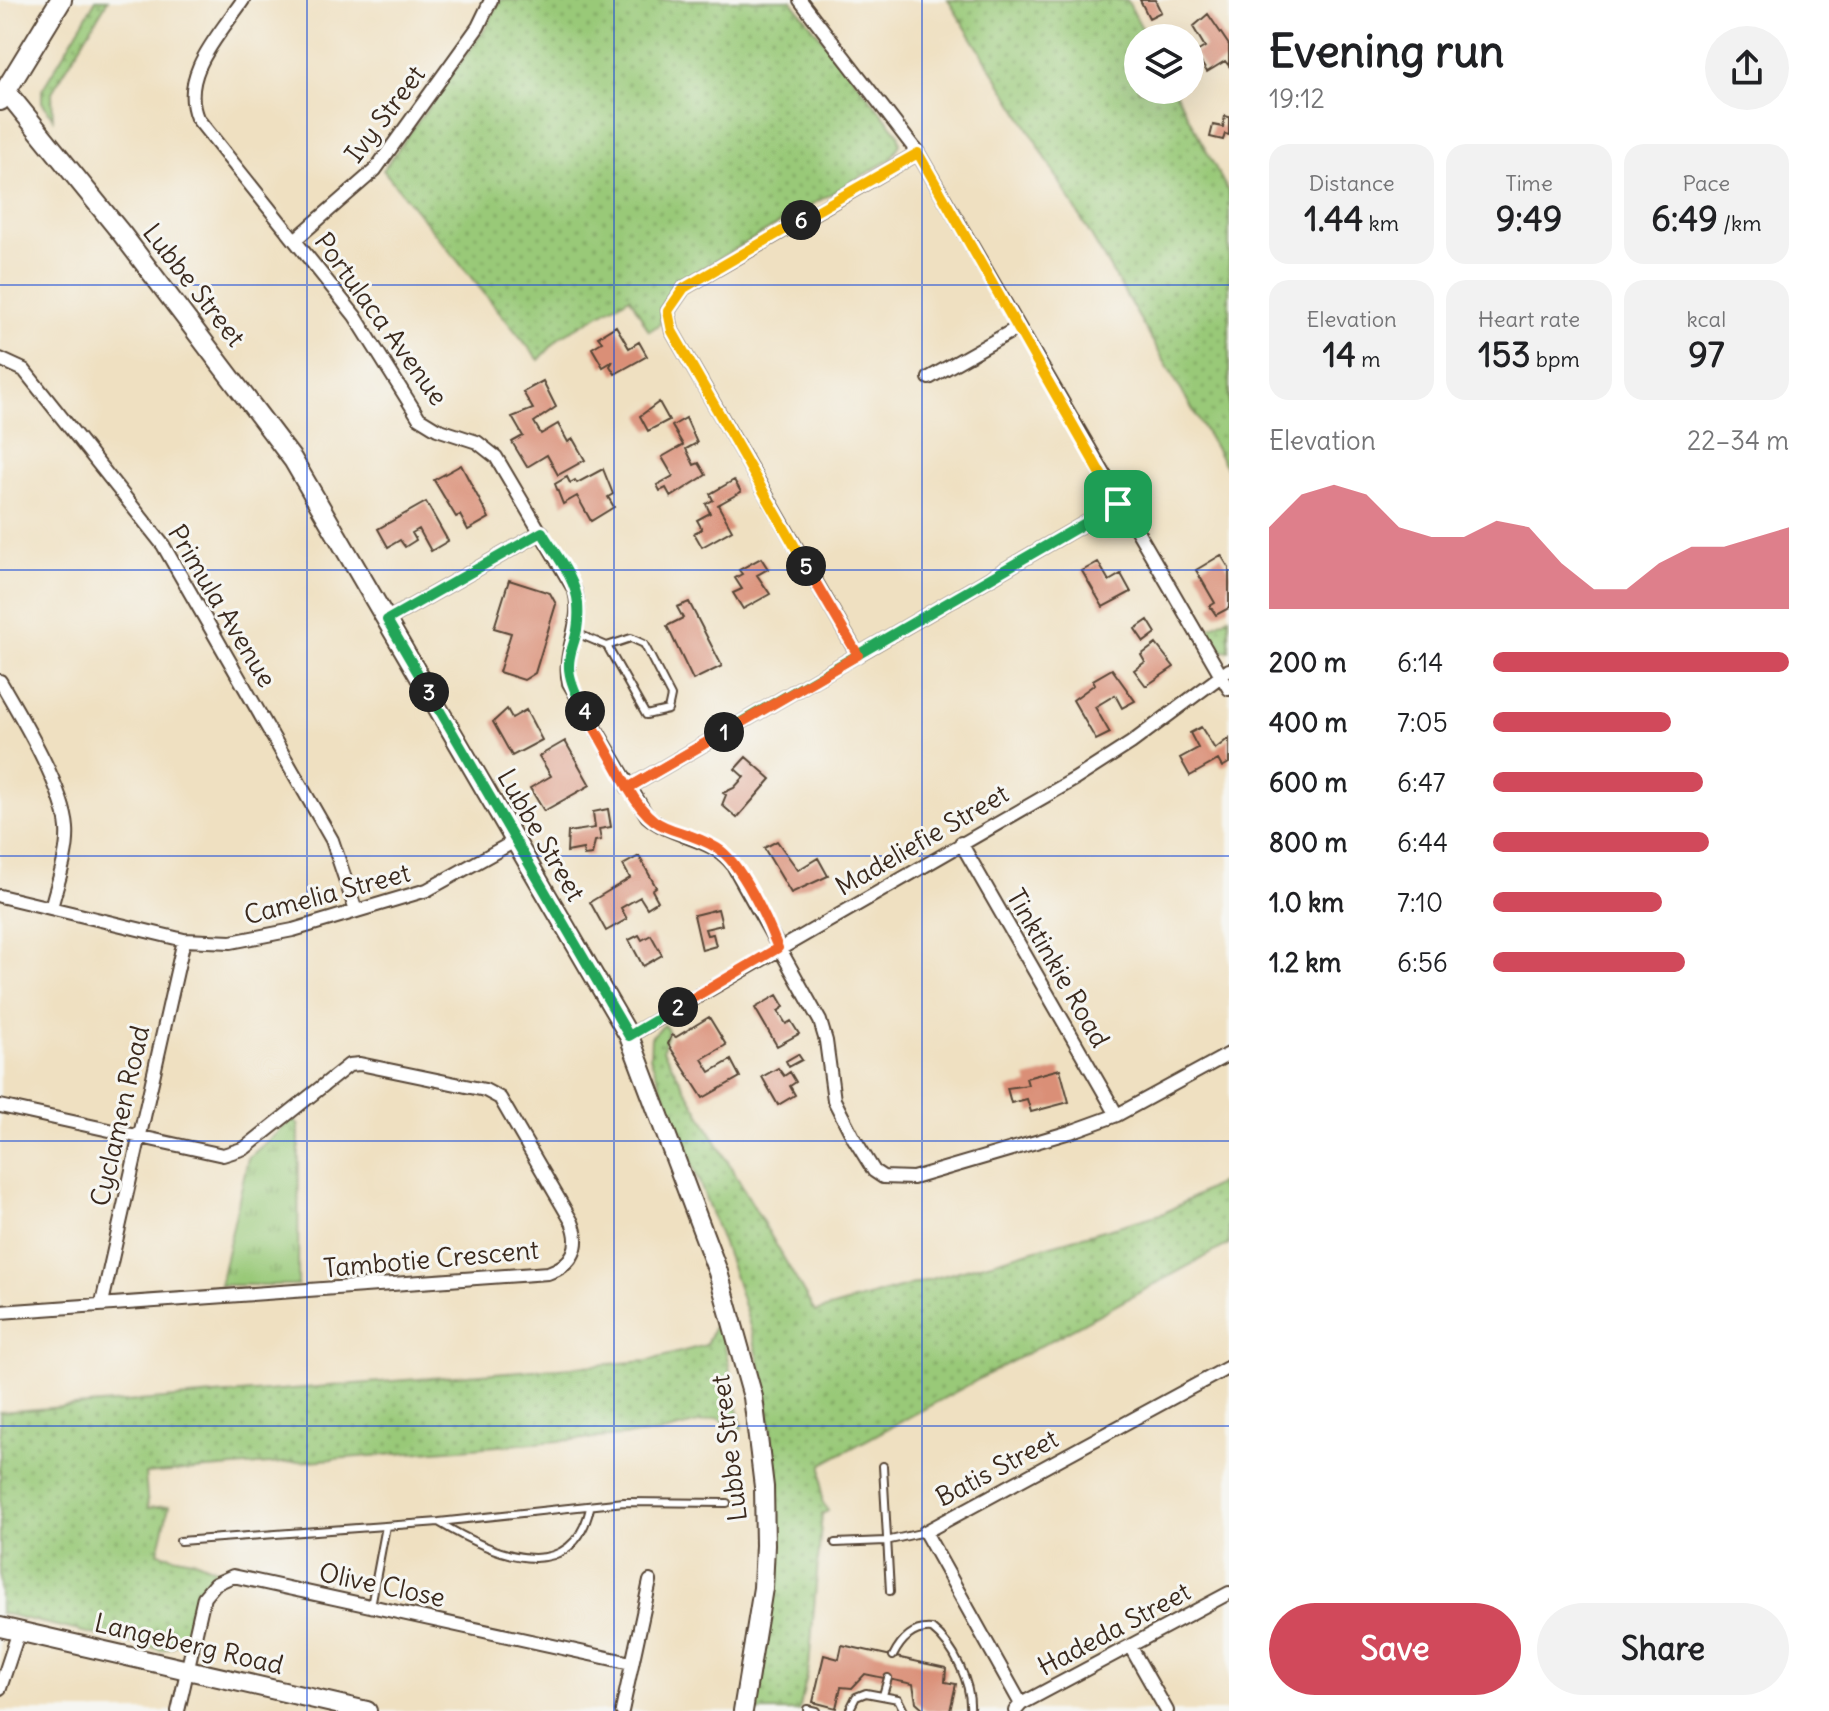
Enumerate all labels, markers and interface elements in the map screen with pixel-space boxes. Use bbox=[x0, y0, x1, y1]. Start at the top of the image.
map controls bbox=[1124, 24, 1204, 104]
button: layers bbox=[1124, 24, 1204, 104]
text: Evening run bbox=[1269, 24, 1504, 79]
button: share bbox=[1705, 26, 1789, 110]
street label: Ivy Street bbox=[337, 58, 432, 169]
text: 19:12 bbox=[1269, 82, 1325, 115]
text: Distance bbox=[1309, 169, 1395, 197]
text: Time bbox=[1505, 169, 1553, 197]
text: Pace bbox=[1682, 169, 1730, 197]
text: 1.44 bbox=[1304, 197, 1363, 240]
text: 9:49 bbox=[1496, 197, 1562, 240]
text: 6:49 bbox=[1651, 197, 1718, 240]
pin: 6 bbox=[781, 200, 821, 240]
text: 6 bbox=[795, 206, 807, 234]
text: km bbox=[1363, 209, 1399, 237]
text: /km bbox=[1718, 209, 1761, 237]
street label: Lubbe Street bbox=[136, 216, 253, 353]
street label: Portulaca Avenue bbox=[308, 226, 455, 412]
text: Elevation bbox=[1307, 305, 1397, 333]
text: Heart rate bbox=[1478, 305, 1580, 333]
text: kcal bbox=[1687, 305, 1726, 333]
text: 14 bbox=[1323, 333, 1356, 376]
text: 153 bbox=[1478, 333, 1531, 376]
text: 97 bbox=[1688, 333, 1724, 376]
text: m bbox=[1356, 345, 1381, 373]
text: bpm bbox=[1531, 345, 1580, 373]
text: Elevation bbox=[1269, 424, 1376, 457]
text: 22–34 m bbox=[1687, 424, 1789, 457]
pin bbox=[1084, 470, 1152, 538]
icon: arrive bbox=[1096, 482, 1140, 526]
street label: Primula Avenue bbox=[161, 518, 284, 693]
pin: 5 bbox=[786, 546, 826, 586]
text: 5 bbox=[800, 552, 812, 580]
text: 200 m bbox=[1269, 646, 1346, 679]
text: 6:14 bbox=[1397, 646, 1443, 679]
pin: 3 bbox=[409, 672, 449, 712]
text: 3 bbox=[423, 678, 435, 706]
pin: 4 bbox=[565, 691, 605, 731]
text: 4 bbox=[579, 697, 591, 725]
text: 400 m bbox=[1269, 706, 1347, 739]
text: 7:05 bbox=[1397, 706, 1448, 739]
pin: 1 bbox=[704, 712, 744, 752]
text: 1 bbox=[720, 718, 728, 746]
street label: Lubbe Street bbox=[490, 763, 593, 907]
text: 600 m bbox=[1269, 766, 1347, 799]
text: 6:47 bbox=[1397, 766, 1445, 799]
street label: Madeliefie Street bbox=[829, 777, 1014, 902]
text: 800 m bbox=[1269, 826, 1347, 859]
text: 6:44 bbox=[1397, 826, 1448, 859]
street label: Camelia Street bbox=[240, 855, 414, 932]
street label: Tinktinkie Road bbox=[1000, 883, 1117, 1053]
text: 1.0 km bbox=[1269, 886, 1344, 919]
text: 7:10 bbox=[1397, 886, 1443, 919]
text: 1.2 km bbox=[1269, 946, 1341, 979]
text: 6:56 bbox=[1397, 946, 1448, 979]
pin: 2 bbox=[658, 987, 698, 1027]
text: 2 bbox=[672, 993, 684, 1021]
street label: Cyclamen Road bbox=[83, 1022, 156, 1209]
street label: Tambotie Crescent bbox=[322, 1233, 540, 1284]
street label: Lubbe Street bbox=[703, 1373, 754, 1523]
street label: Batis Street bbox=[930, 1421, 1064, 1514]
street label: Olive Close bbox=[316, 1555, 448, 1614]
street label: Hadeda Street bbox=[1032, 1574, 1196, 1683]
button: Save bbox=[1269, 1603, 1521, 1695]
button: Share bbox=[1537, 1603, 1789, 1695]
street label: Langeberg Road bbox=[91, 1606, 287, 1681]

